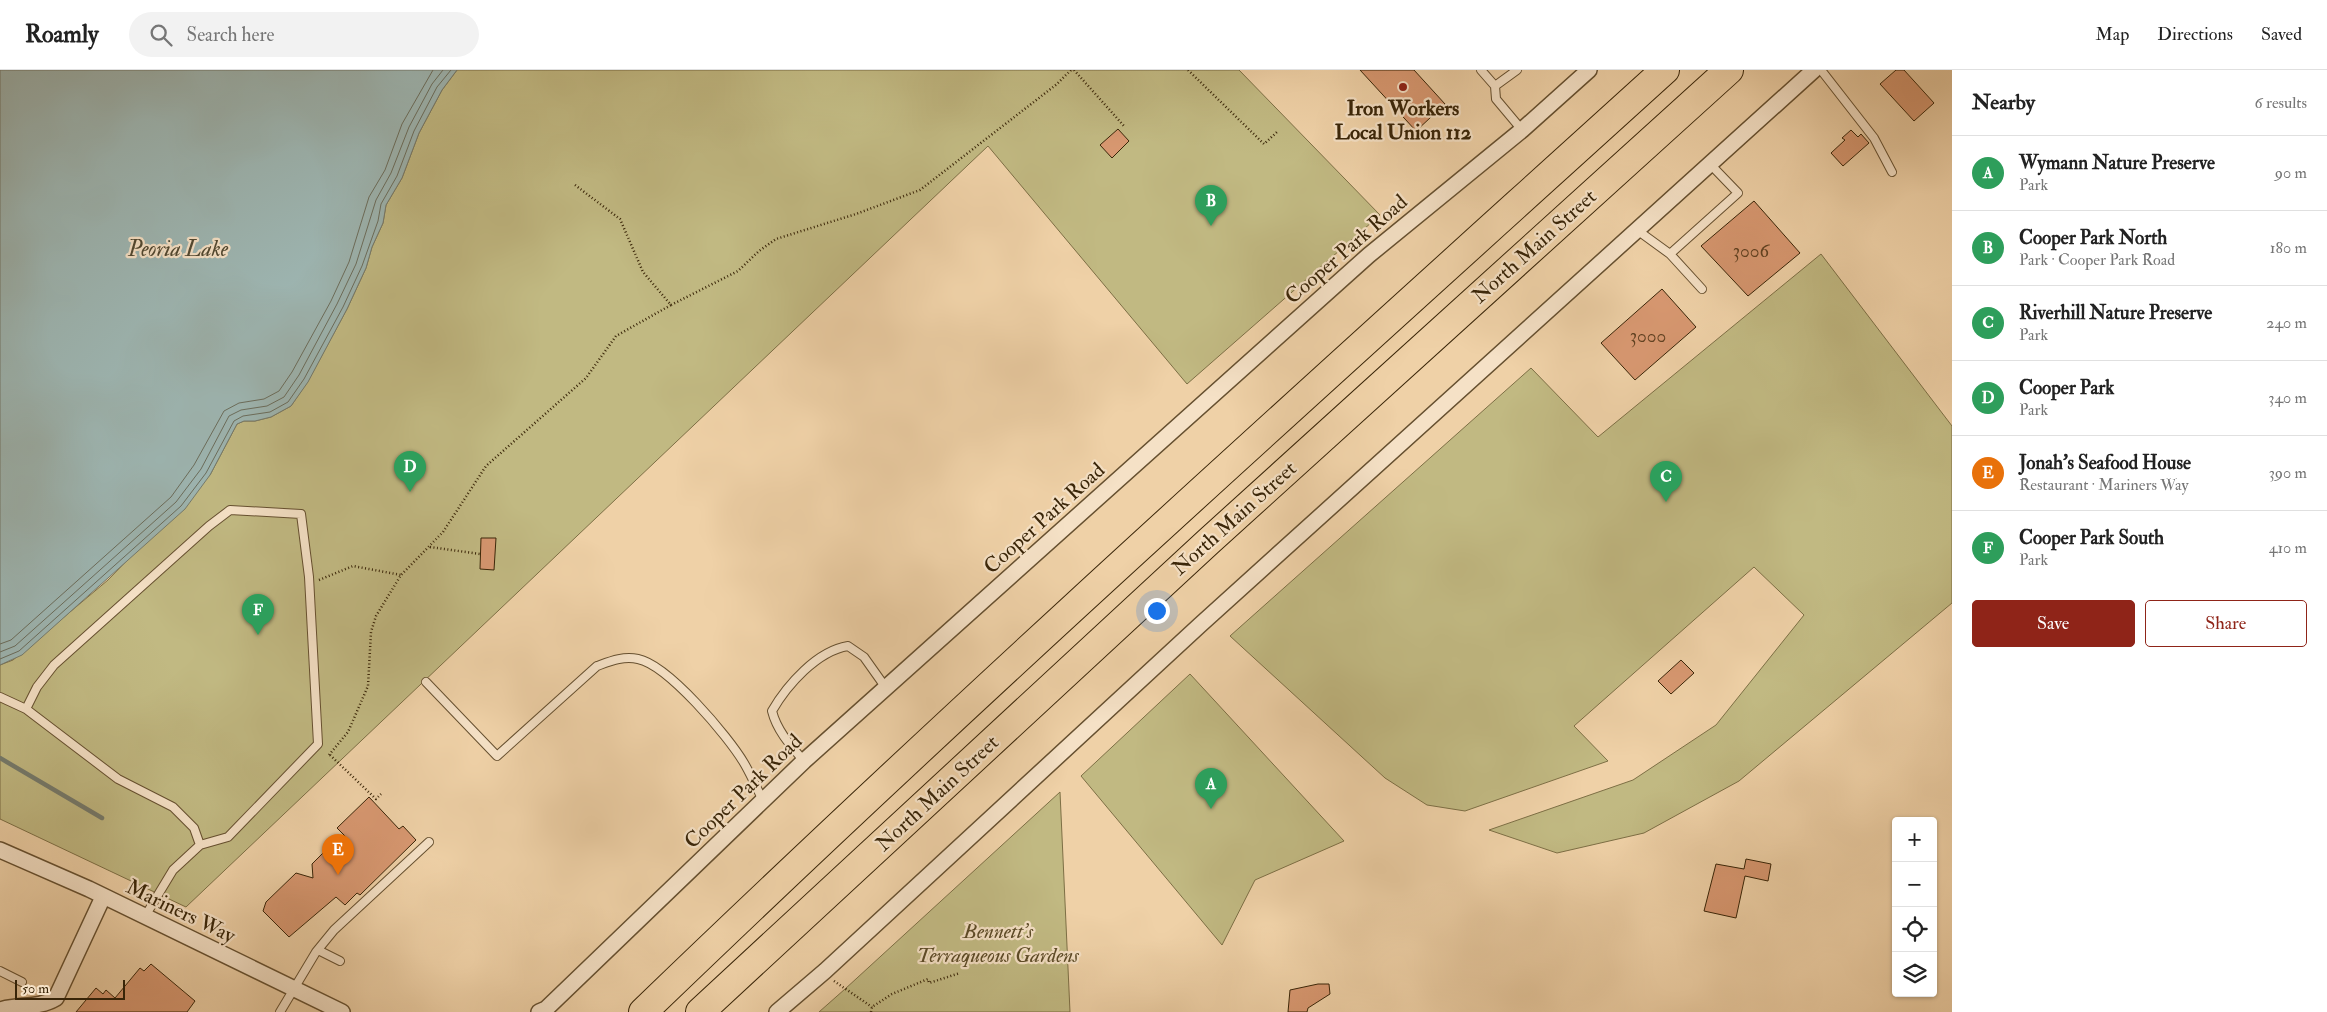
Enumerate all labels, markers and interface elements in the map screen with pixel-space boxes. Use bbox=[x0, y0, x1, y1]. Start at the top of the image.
search box bbox=[129, 12, 479, 57]
text: Roamly bbox=[25, 19, 99, 50]
icon: search bbox=[147, 21, 175, 49]
text: Search here bbox=[187, 23, 274, 47]
text: Map bbox=[2096, 23, 2129, 46]
text: Directions bbox=[2157, 23, 2233, 46]
text: Saved bbox=[2261, 23, 2302, 46]
marker: Iron Workers Local Union 112 bbox=[1397, 81, 1409, 93]
text: Nearby bbox=[1972, 89, 2035, 116]
text: 6 results bbox=[2255, 93, 2307, 113]
place label: Iron Workers Local Union 112 bbox=[1335, 95, 1472, 146]
text: Wymann Nature Preserve bbox=[2019, 151, 2215, 175]
text: A bbox=[1983, 163, 1993, 183]
text: 90 m bbox=[2275, 163, 2307, 183]
text: Park bbox=[2019, 175, 2048, 195]
street label: North Main Street bbox=[1466, 183, 1602, 310]
pin: B bbox=[1195, 185, 1227, 226]
street label: Cooper Park Road bbox=[1279, 188, 1414, 310]
text: Cooper Park North bbox=[2019, 226, 2167, 250]
water label: Peoria Lake bbox=[127, 235, 229, 263]
text: B bbox=[1983, 238, 1993, 258]
text: 180 m bbox=[2270, 238, 2307, 258]
house number: 3006 bbox=[1733, 239, 1771, 263]
text: Park · Cooper Park Road bbox=[2019, 250, 2175, 270]
text: Riverhill Nature Preserve bbox=[2019, 301, 2212, 325]
text: C bbox=[1982, 313, 1994, 333]
text: 240 m bbox=[2266, 313, 2307, 333]
house number: 3000 bbox=[1630, 324, 1666, 348]
text: Park bbox=[2019, 325, 2048, 345]
text: Cooper Park bbox=[2019, 376, 2114, 400]
text: D bbox=[1981, 388, 1995, 408]
text: 340 m bbox=[2268, 388, 2307, 408]
text: Park bbox=[2019, 400, 2048, 420]
pin: D bbox=[394, 451, 426, 492]
text: Jonah's Seafood House bbox=[2019, 451, 2191, 475]
street label: North Main Street bbox=[1166, 455, 1302, 582]
street label: Cooper Park Road bbox=[978, 456, 1111, 580]
pin: C bbox=[1650, 461, 1682, 502]
text: E bbox=[1982, 463, 1994, 483]
text: 390 m bbox=[2269, 463, 2307, 483]
text: Restaurant · Mariners Way bbox=[2019, 475, 2189, 495]
text: Cooper Park South bbox=[2019, 526, 2164, 550]
text: F bbox=[1983, 538, 1993, 558]
text: 410 m bbox=[2269, 538, 2307, 558]
text: Park bbox=[2019, 550, 2048, 570]
pin: F bbox=[242, 594, 274, 635]
your location bbox=[1144, 598, 1170, 624]
button: Save bbox=[1972, 600, 2135, 647]
button: Share bbox=[2145, 600, 2307, 647]
street label: Cooper Park Road bbox=[679, 728, 809, 854]
street label: North Main Street bbox=[870, 729, 1005, 857]
pin: A bbox=[1195, 768, 1227, 809]
map controls bbox=[1892, 817, 1937, 997]
button: + bbox=[1892, 817, 1937, 862]
pin: E bbox=[322, 834, 354, 875]
button: − bbox=[1892, 862, 1937, 907]
street label: Mariners Way bbox=[122, 873, 241, 950]
button: locate bbox=[1892, 907, 1937, 952]
park label: Bennett's Terraqueous Gardens bbox=[917, 918, 1080, 969]
button: layers bbox=[1892, 952, 1937, 997]
scale bar bbox=[15, 977, 125, 1000]
text: 50 m bbox=[22, 980, 49, 997]

